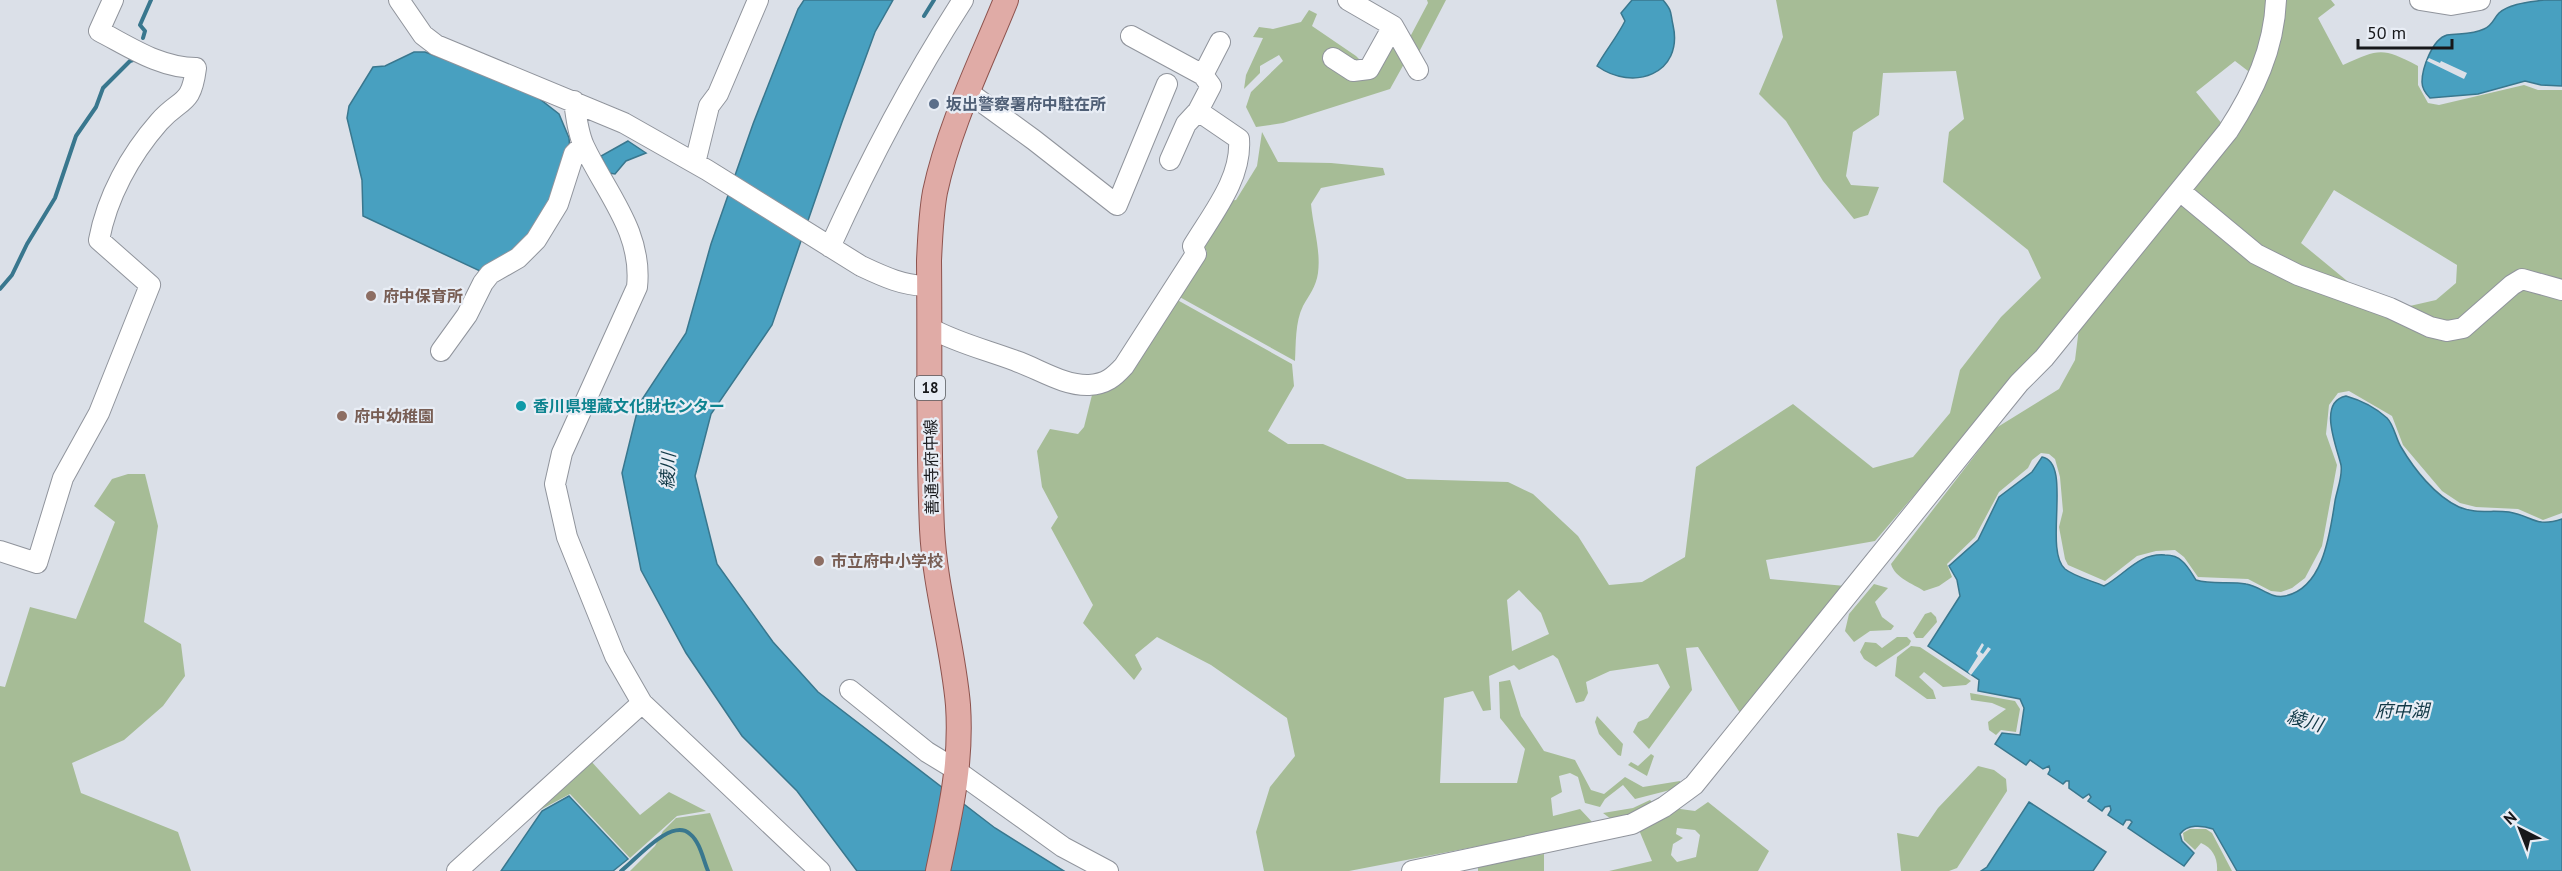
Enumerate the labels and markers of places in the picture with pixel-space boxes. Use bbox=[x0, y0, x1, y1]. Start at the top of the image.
place label: 坂出警察署府中駐在所 bbox=[946, 94, 1106, 114]
marker: 坂出警察署府中駐在所 bbox=[927, 97, 941, 111]
place label: 府中保育所 bbox=[383, 286, 463, 306]
marker: 府中保育所 bbox=[364, 289, 378, 303]
place label: 香川県埋蔵文化財センター bbox=[533, 396, 725, 416]
marker: 香川県埋蔵文化財センター bbox=[514, 399, 528, 413]
place label: 府中幼稚園 bbox=[354, 406, 434, 426]
marker: 府中幼稚園 bbox=[335, 409, 349, 423]
place label: 市立府中小学校 bbox=[831, 551, 943, 571]
marker: 市立府中小学校 bbox=[812, 554, 826, 568]

